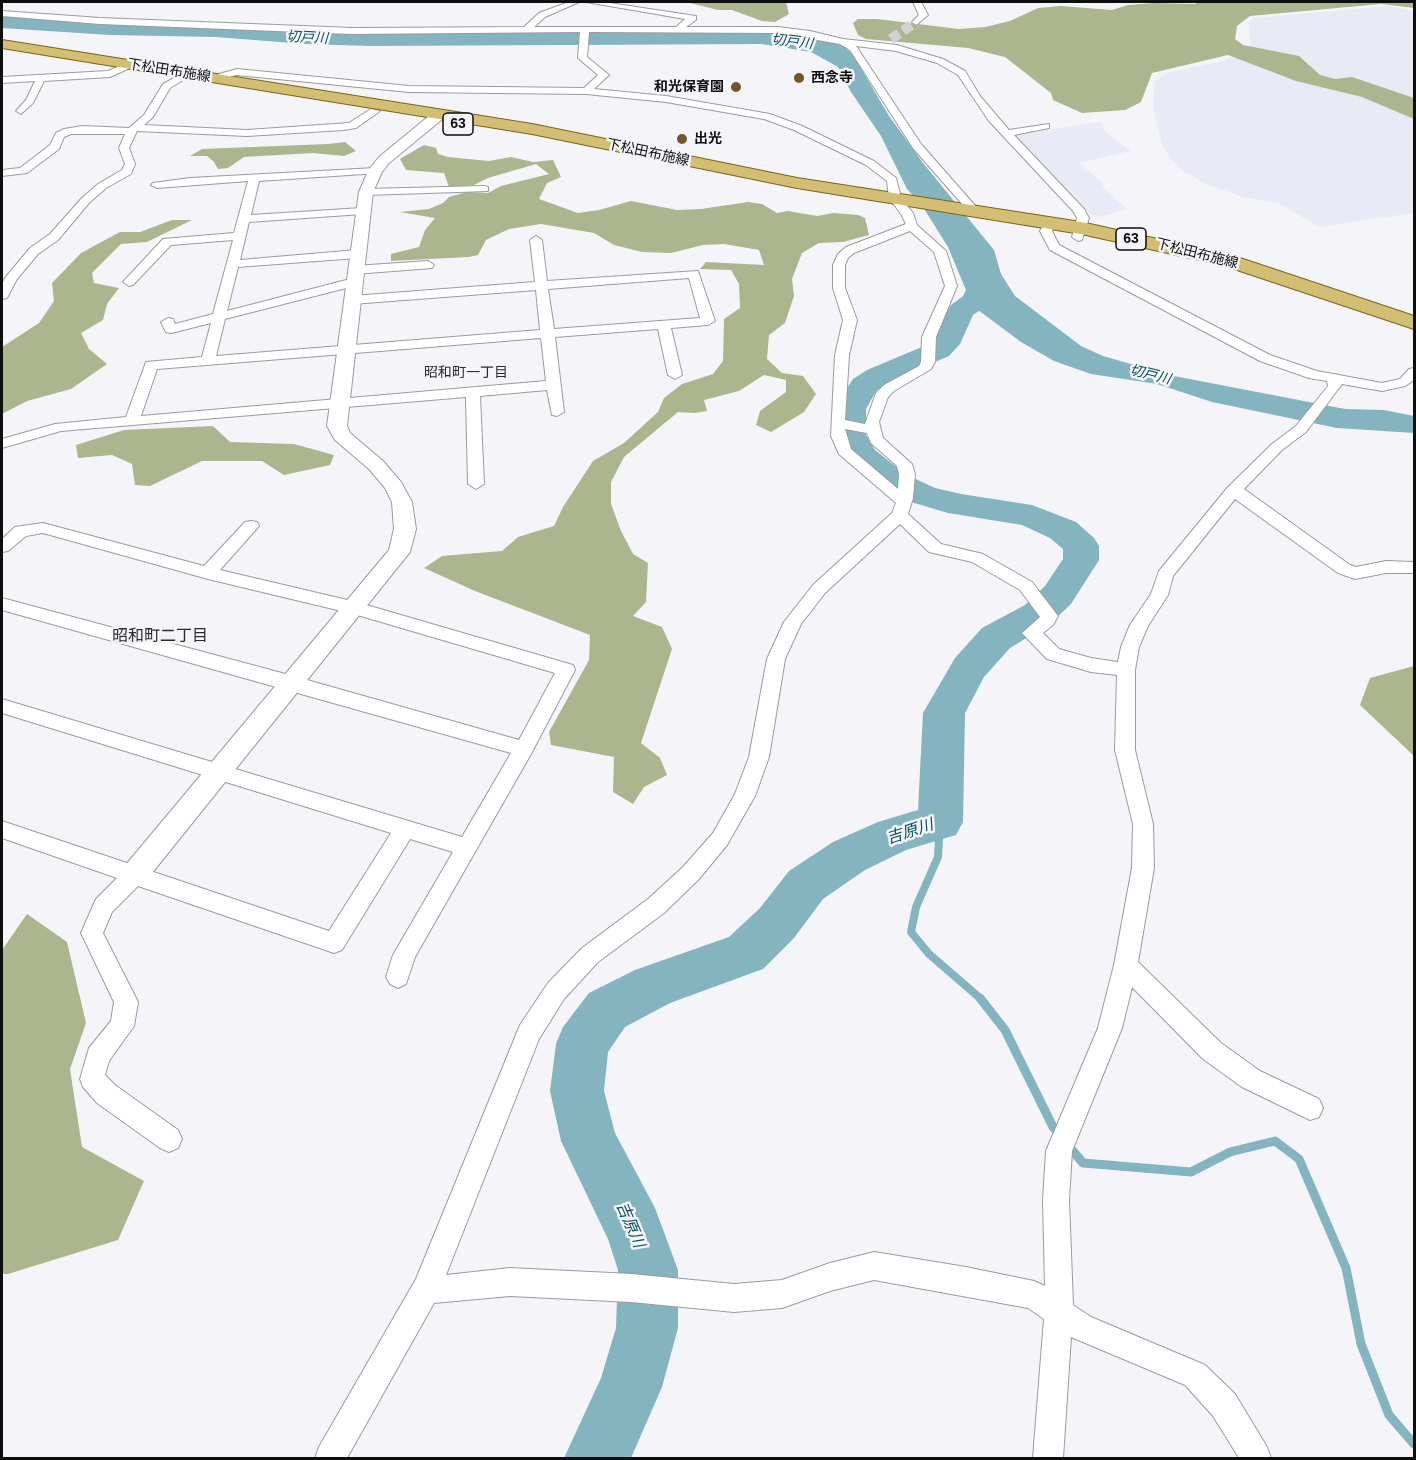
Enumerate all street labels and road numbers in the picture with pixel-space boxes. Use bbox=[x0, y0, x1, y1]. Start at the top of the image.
street label: 下松田布施線 bbox=[126, 56, 212, 86]
road number: 63 bbox=[443, 113, 473, 135]
street label: 下松田布施線 bbox=[605, 136, 691, 170]
road number: 63 bbox=[1116, 228, 1146, 250]
street label: 下松田布施線 bbox=[1154, 236, 1240, 272]

